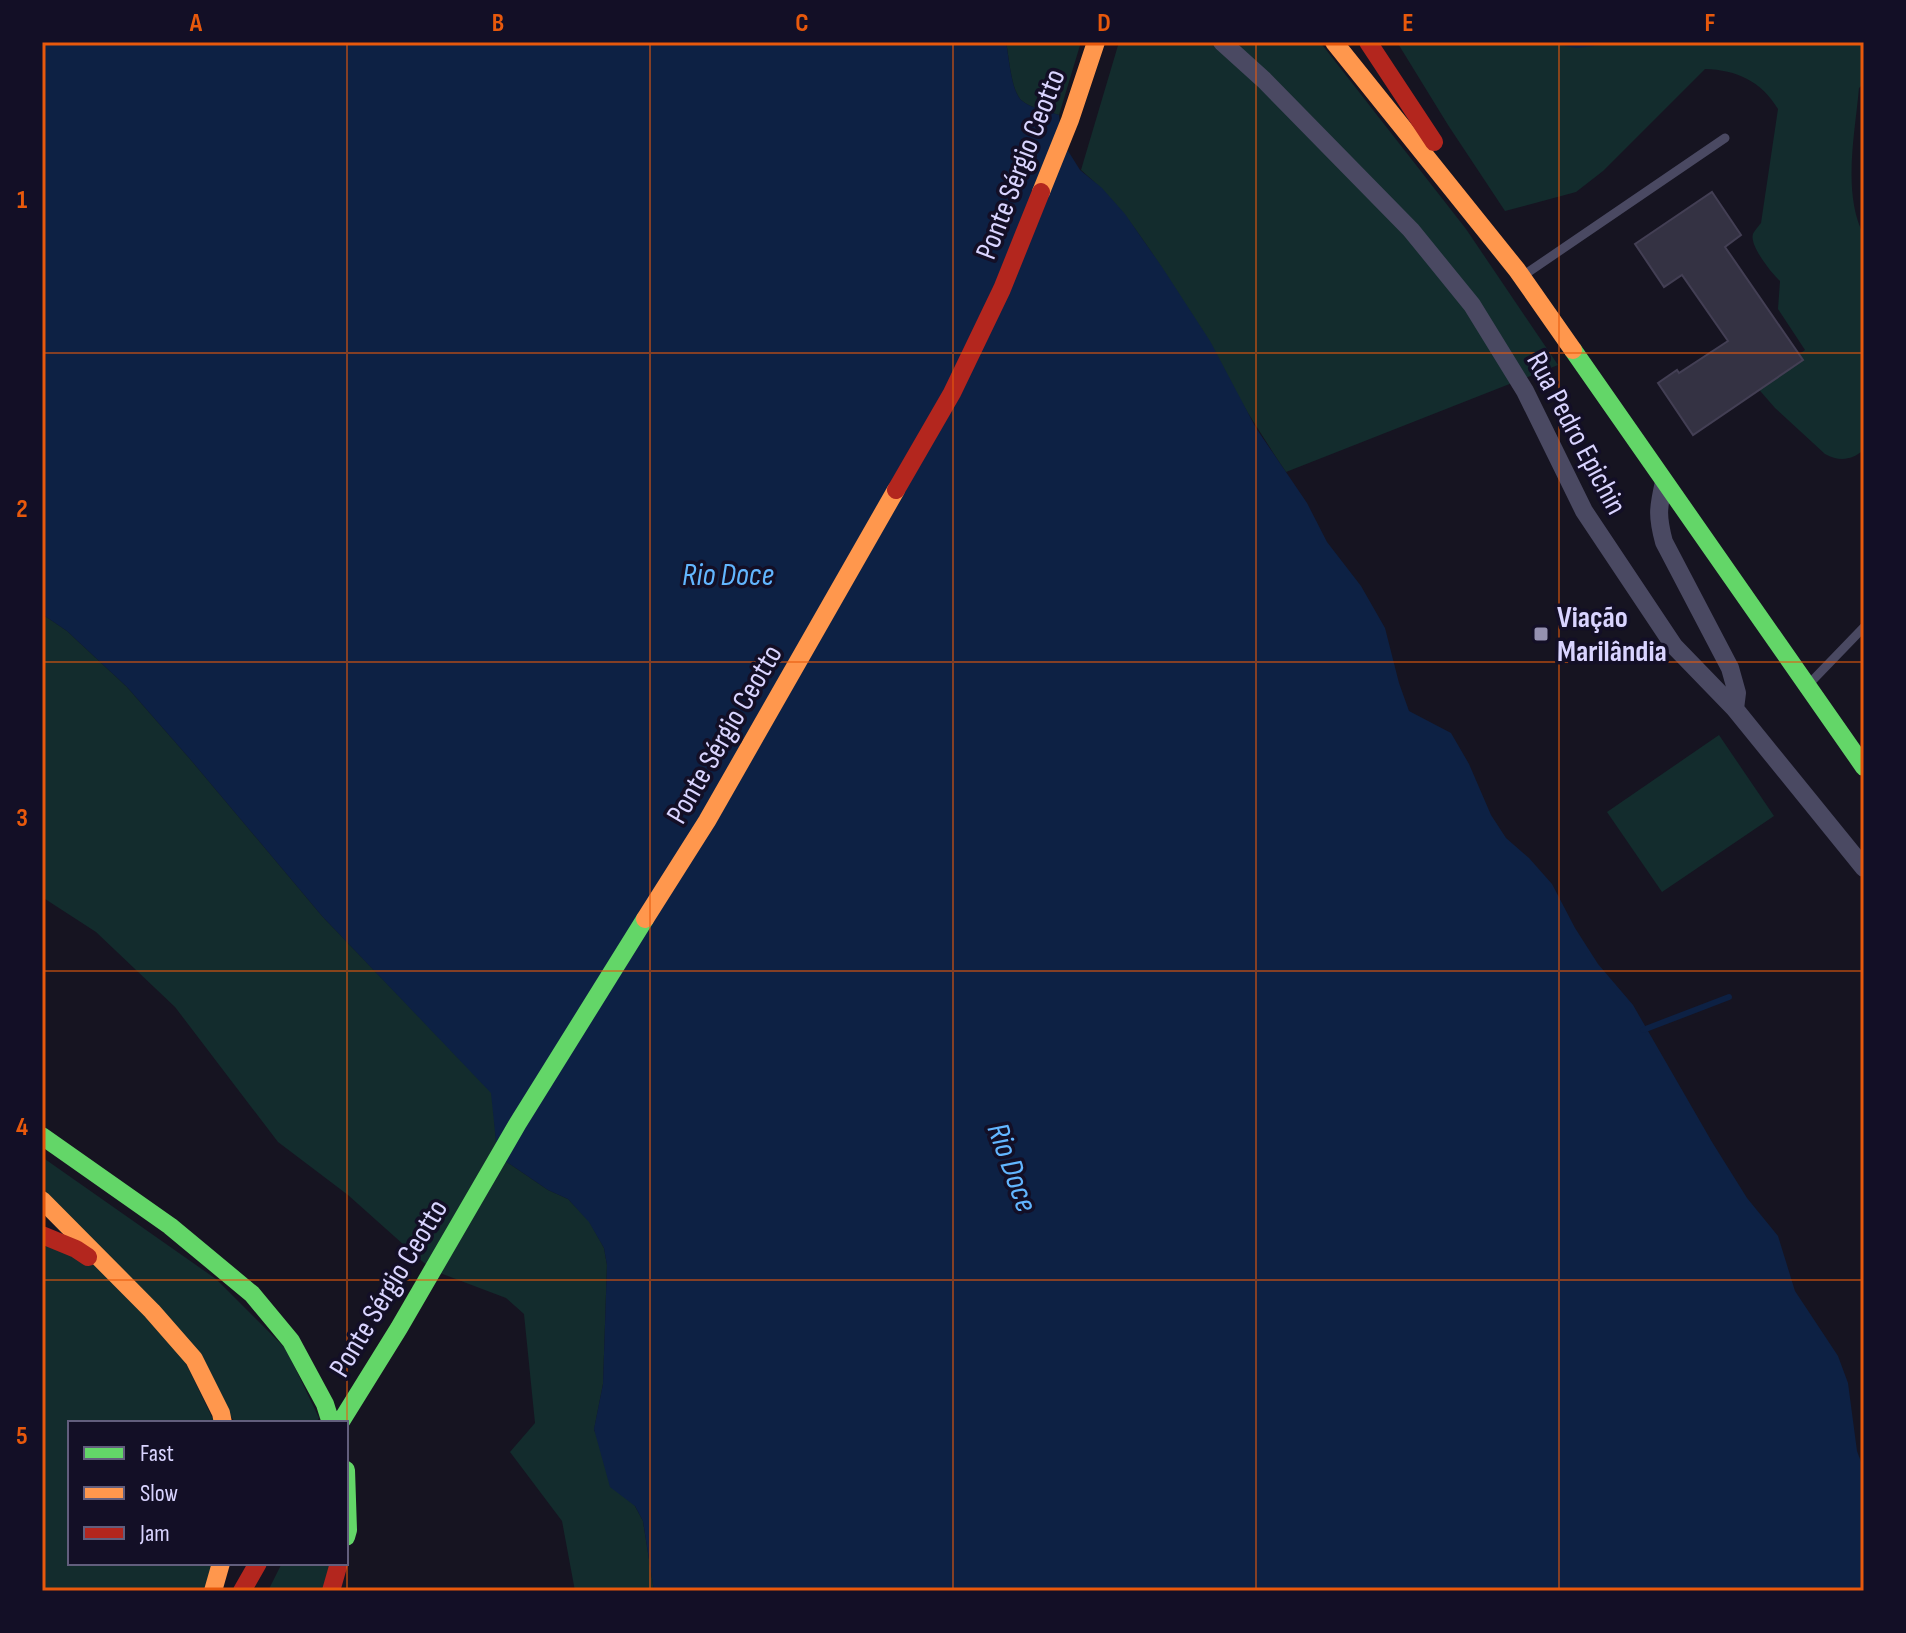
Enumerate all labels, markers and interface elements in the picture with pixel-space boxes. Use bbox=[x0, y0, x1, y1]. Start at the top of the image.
text: A bbox=[189, 8, 203, 39]
text: B bbox=[492, 8, 504, 39]
text: C bbox=[795, 8, 809, 39]
text: D bbox=[1097, 8, 1111, 39]
text: E bbox=[1402, 8, 1414, 39]
text: F bbox=[1705, 8, 1716, 39]
street label: Ponte Sérgio Ceotto bbox=[968, 64, 1074, 264]
text: 1 bbox=[17, 185, 27, 216]
street label: Rua Pedro Epichin bbox=[1518, 346, 1634, 521]
text: 2 bbox=[16, 494, 28, 525]
water label: Rio Doce bbox=[682, 556, 774, 595]
place label: Viação Marilândia bbox=[1557, 600, 1667, 670]
marker: Viação Marilândia bbox=[1532, 625, 1550, 643]
street label: Ponte Sérgio Ceotto bbox=[659, 639, 791, 830]
text: 3 bbox=[16, 803, 28, 834]
text: 4 bbox=[16, 1112, 28, 1143]
water label: Rio Doce bbox=[978, 1118, 1046, 1217]
street label: Ponte Sérgio Ceotto bbox=[322, 1193, 456, 1384]
text: 5 bbox=[16, 1421, 28, 1452]
legend bbox=[68, 1421, 348, 1565]
text: Fast bbox=[140, 1439, 174, 1468]
text: Slow bbox=[140, 1479, 178, 1508]
text: Jam bbox=[139, 1519, 170, 1548]

